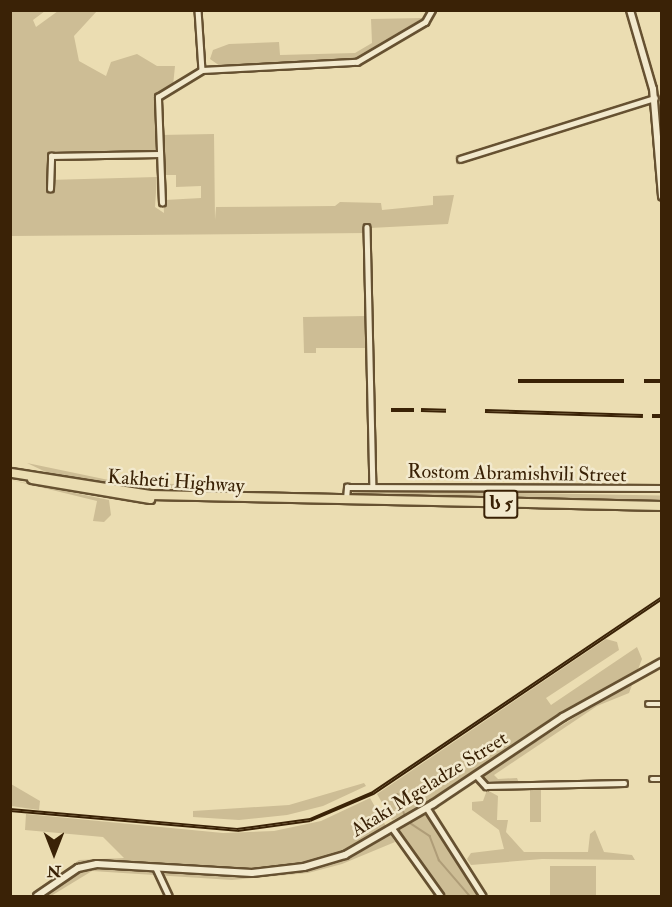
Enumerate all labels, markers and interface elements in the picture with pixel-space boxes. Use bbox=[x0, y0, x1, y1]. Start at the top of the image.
street label: Rostom Abramishvili Street bbox=[407, 459, 627, 487]
street label: Kakheti Highway bbox=[107, 464, 245, 498]
road number: ს 5 bbox=[483, 489, 519, 519]
street label: Akaki Mgeladze Street bbox=[346, 726, 512, 842]
north arrow bbox=[24, 823, 84, 883]
text: N bbox=[47, 861, 61, 881]

